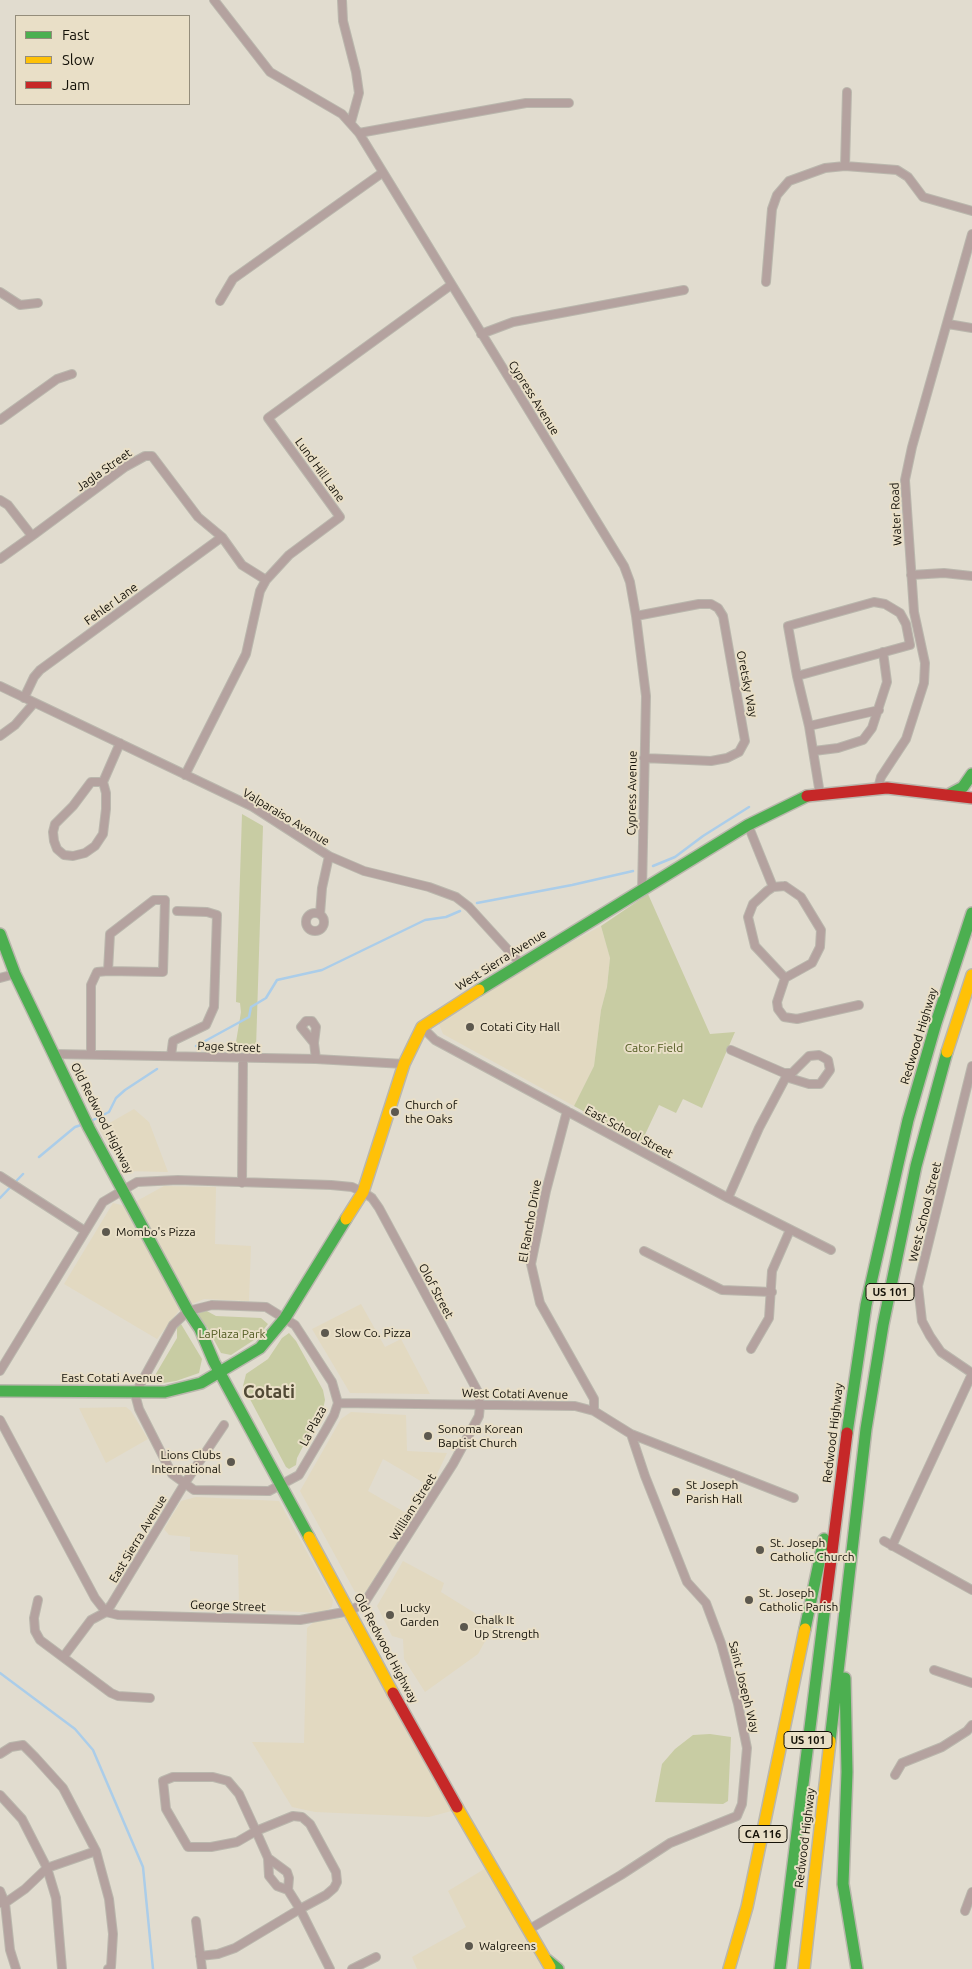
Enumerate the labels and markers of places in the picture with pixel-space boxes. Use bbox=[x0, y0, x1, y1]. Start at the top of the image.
place label: Cotati City Hall bbox=[480, 1020, 560, 1034]
marker: Cotati City Hall bbox=[464, 1021, 476, 1033]
place label: Church of the Oaks bbox=[405, 1098, 457, 1126]
marker: Church of the Oaks bbox=[389, 1106, 401, 1118]
place label: Mombo's Pizza bbox=[116, 1225, 196, 1239]
marker: Mombo's Pizza bbox=[100, 1226, 112, 1238]
place label: Slow Co. Pizza bbox=[335, 1326, 411, 1340]
marker: Slow Co. Pizza bbox=[319, 1327, 331, 1339]
place label: Sonoma Korean Baptist Church bbox=[438, 1422, 523, 1450]
marker: Sonoma Korean Baptist Church bbox=[422, 1430, 434, 1442]
place label: Lions Clubs International bbox=[151, 1448, 221, 1476]
marker: Lions Clubs International bbox=[225, 1456, 237, 1468]
place label: St Joseph Parish Hall bbox=[686, 1478, 742, 1506]
marker: St Joseph Parish Hall bbox=[670, 1486, 682, 1498]
place label: St. Joseph Catholic Church bbox=[770, 1536, 855, 1564]
marker: St. Joseph Catholic Church bbox=[754, 1544, 766, 1556]
place label: St. Joseph Catholic Parish bbox=[759, 1586, 838, 1614]
marker: St. Joseph Catholic Parish bbox=[743, 1594, 755, 1606]
place label: Lucky Garden bbox=[400, 1601, 439, 1629]
marker: Lucky Garden bbox=[384, 1609, 396, 1621]
place label: Chalk It Up Strength bbox=[474, 1613, 539, 1641]
marker: Chalk It Up Strength bbox=[458, 1621, 470, 1633]
place label: Walgreens bbox=[479, 1939, 536, 1953]
marker: Walgreens bbox=[463, 1940, 475, 1952]

